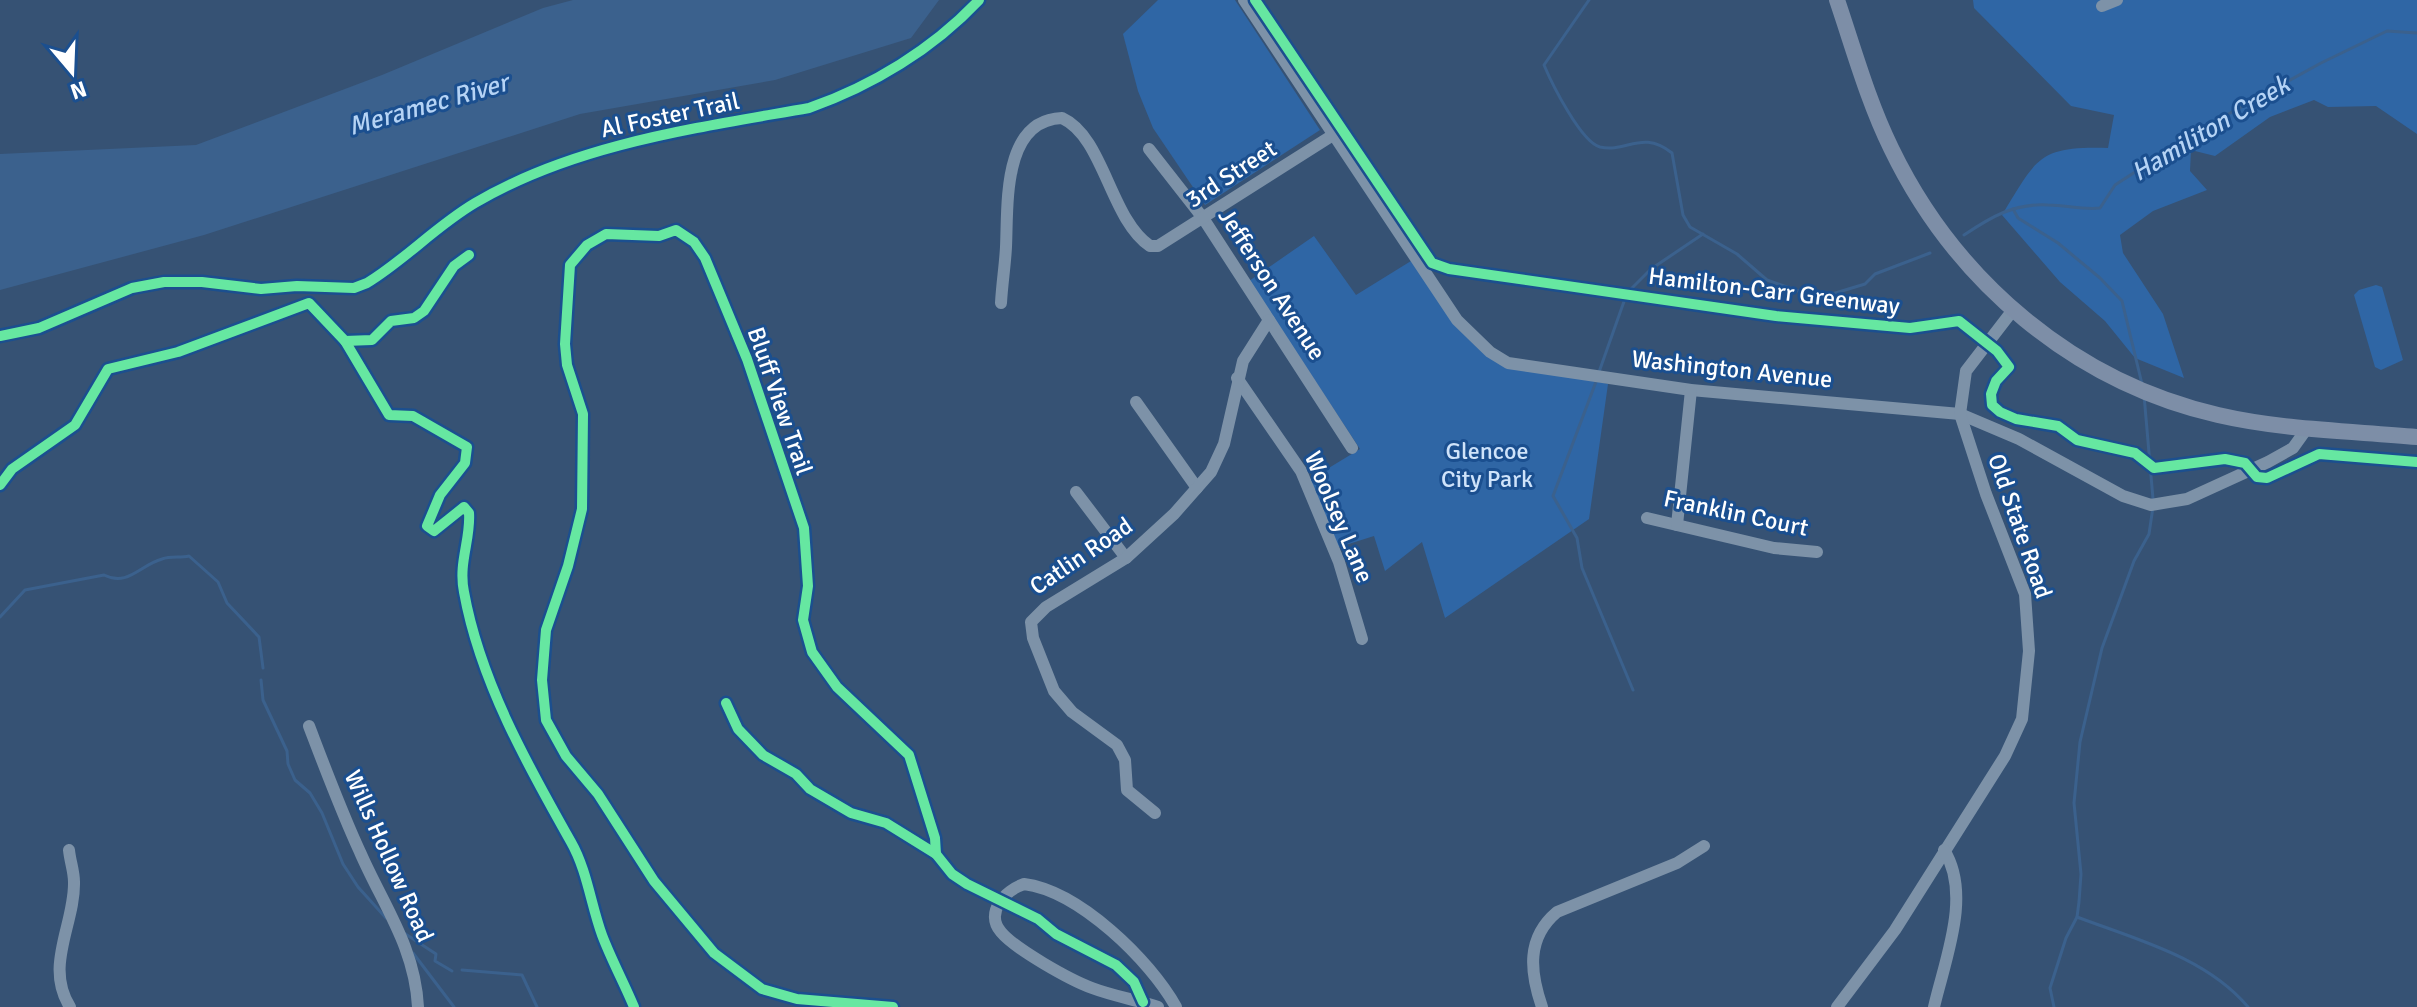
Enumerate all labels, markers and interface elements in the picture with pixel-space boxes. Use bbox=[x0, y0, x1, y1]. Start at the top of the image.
north arrow bbox=[32, 32, 112, 112]
water label: Meramec River bbox=[345, 66, 515, 143]
water label: Hamiliton Creek bbox=[2126, 68, 2297, 189]
text: N bbox=[67, 75, 90, 106]
street label: Al Foster Trail bbox=[598, 86, 742, 144]
street label: 3rd Street bbox=[1180, 134, 1282, 214]
street label: Jefferson Avenue bbox=[1212, 202, 1332, 366]
street label: Hamilton-Carr Greenway bbox=[1647, 261, 1901, 321]
street label: Bluff View Trail bbox=[741, 323, 819, 479]
street label: Washington Avenue bbox=[1630, 344, 1834, 394]
park label: Glencoe City Park bbox=[1441, 436, 1533, 494]
street label: Woolsey Lane bbox=[1298, 447, 1380, 587]
street label: Old State Road bbox=[1981, 450, 2059, 602]
street label: Franklin Court bbox=[1661, 483, 1811, 543]
street label: Catlin Road bbox=[1024, 511, 1138, 601]
street label: Wills Hollow Road bbox=[338, 765, 440, 947]

